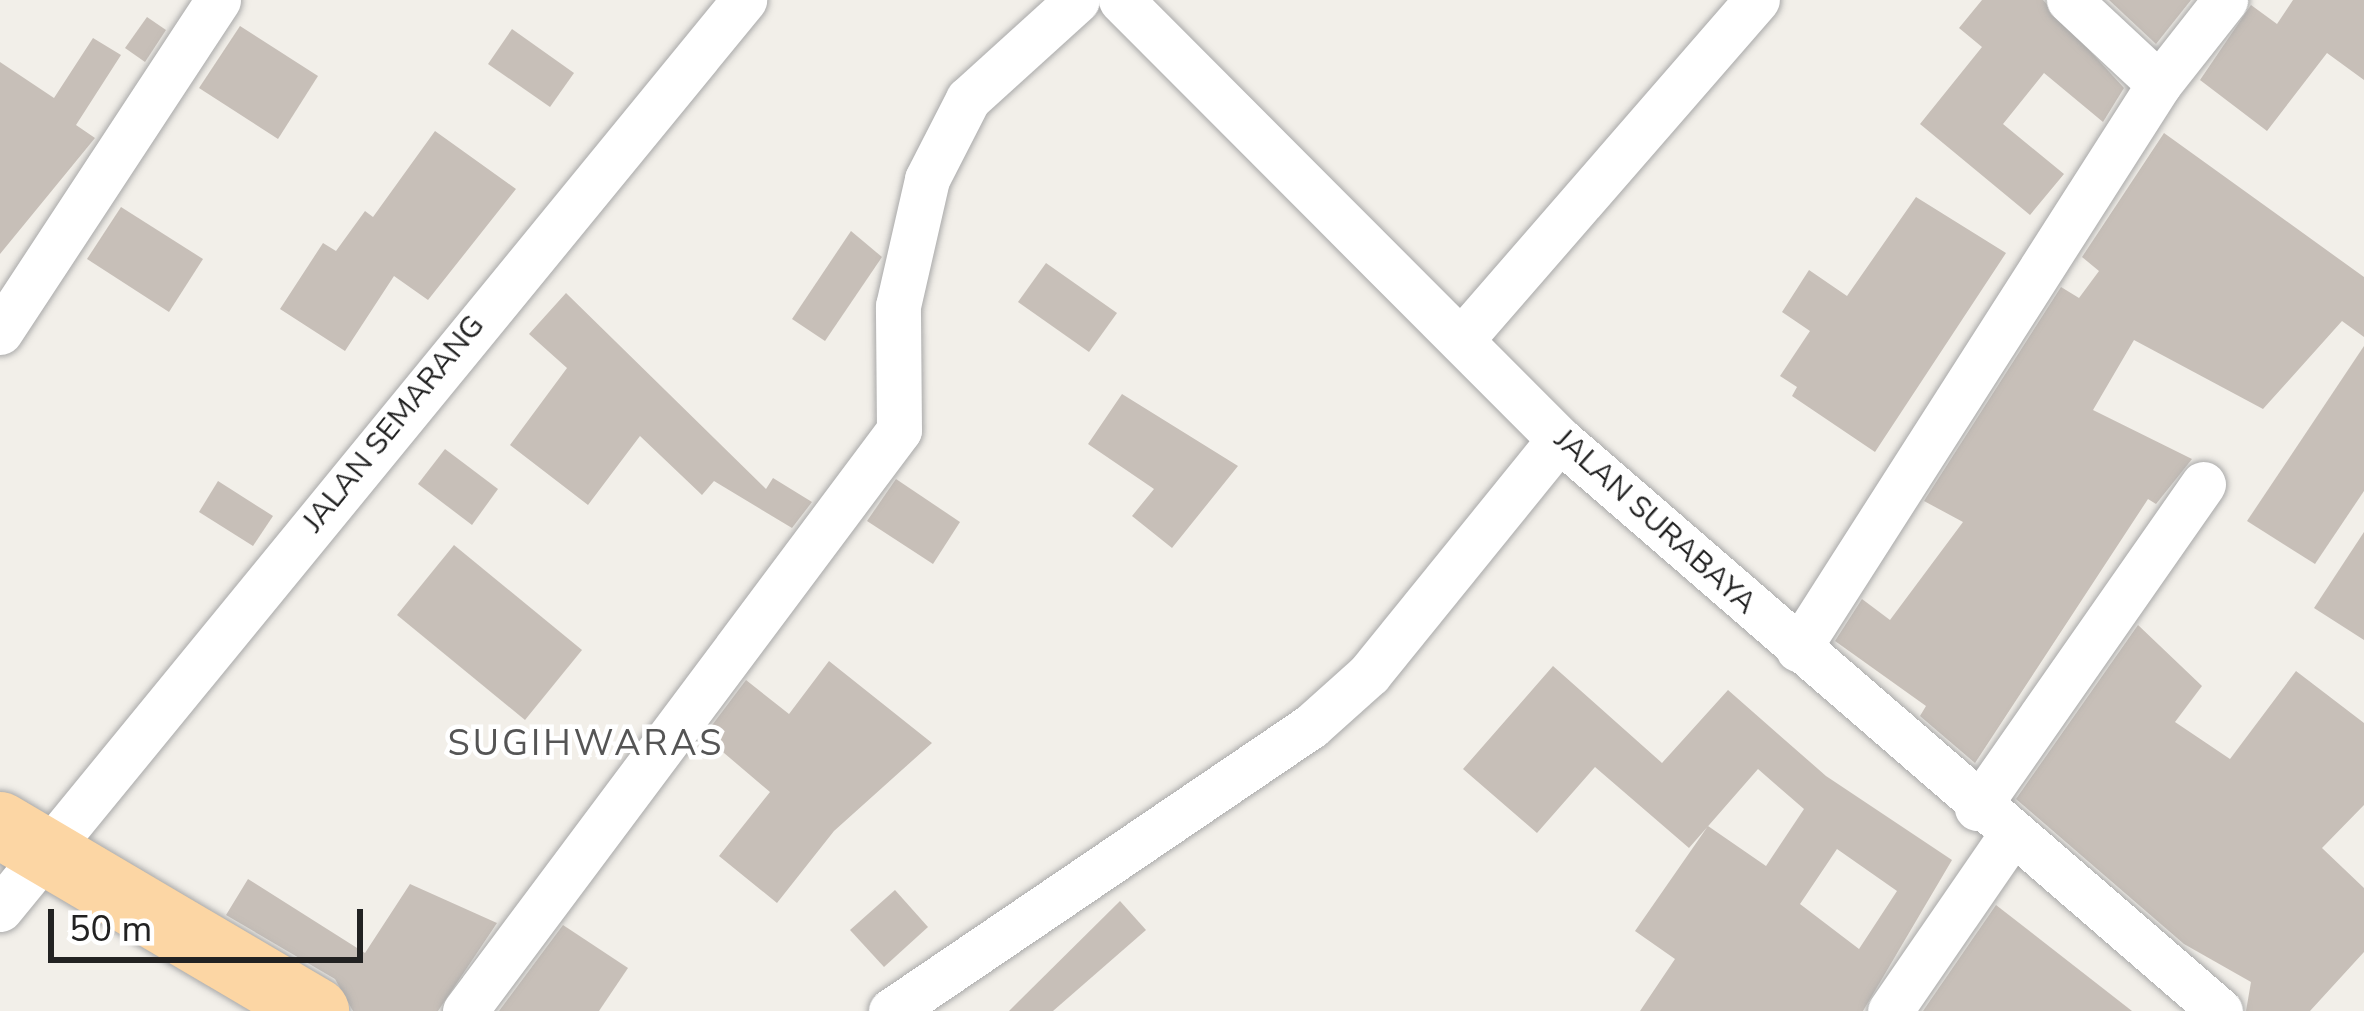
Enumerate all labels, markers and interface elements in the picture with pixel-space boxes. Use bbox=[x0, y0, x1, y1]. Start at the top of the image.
street label: JALAN SEMARANG bbox=[296, 309, 492, 539]
street label: JALAN SURABAYA bbox=[1547, 422, 1763, 622]
district label: SUGIHWARAS bbox=[448, 722, 724, 766]
scale bar bbox=[54, 885, 369, 959]
text: 50 m bbox=[69, 905, 152, 954]

